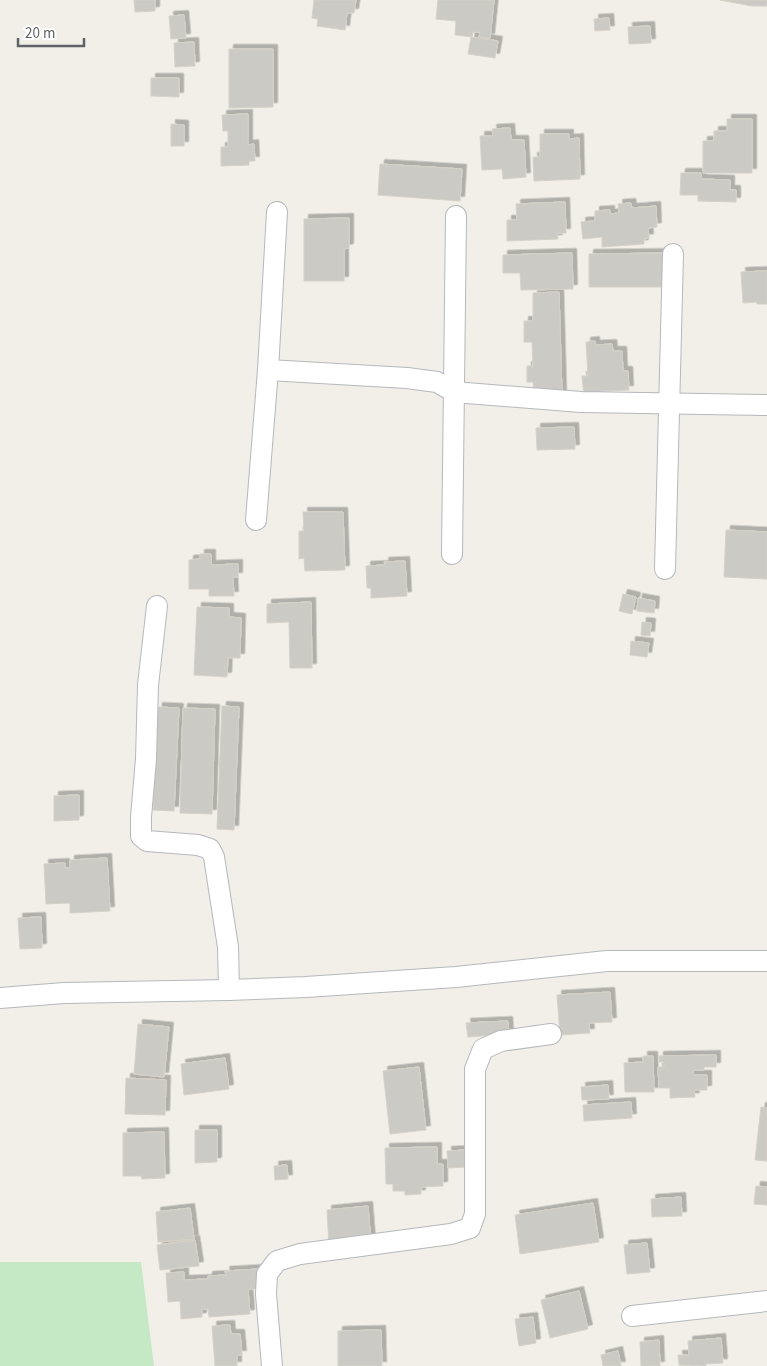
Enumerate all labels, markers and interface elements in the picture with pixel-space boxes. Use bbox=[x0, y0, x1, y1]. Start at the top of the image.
scale bar bbox=[18, 15, 84, 47]
text: 20 m bbox=[25, 23, 55, 44]

